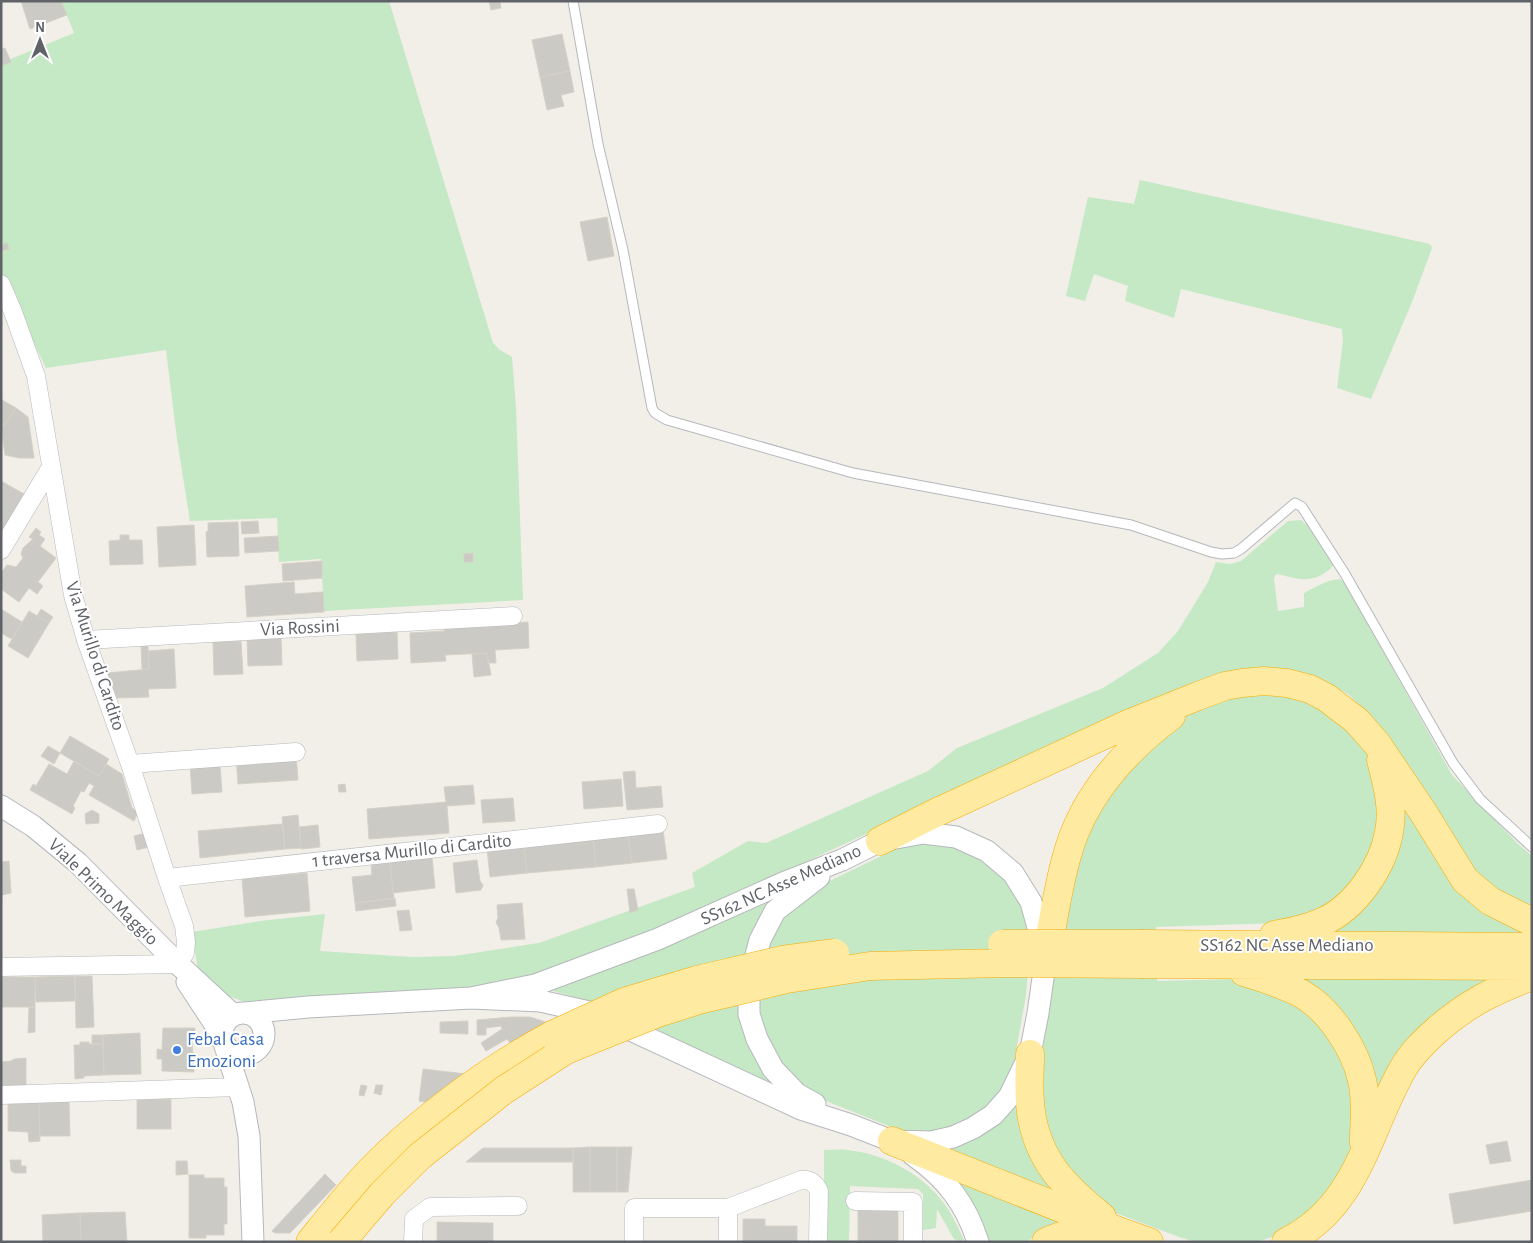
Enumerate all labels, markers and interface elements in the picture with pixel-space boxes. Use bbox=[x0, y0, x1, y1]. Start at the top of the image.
north arrow bbox=[15, 15, 65, 65]
text: N bbox=[35, 21, 45, 35]
street label: Via Murillo di Cardito bbox=[62, 579, 128, 733]
street label: Via Rossini bbox=[260, 616, 340, 640]
street label: 1 traversa Murillo di Cardito bbox=[311, 831, 513, 871]
street label: Viale Primo Maggio bbox=[44, 835, 162, 949]
street label: SS162 NC Asse Mediano bbox=[698, 841, 864, 929]
street label: SS162 NC Asse Mediano bbox=[1200, 936, 1374, 955]
place label: Febal Casa Emozioni bbox=[187, 1030, 264, 1071]
marker: Febal Casa Emozioni bbox=[171, 1044, 183, 1056]

